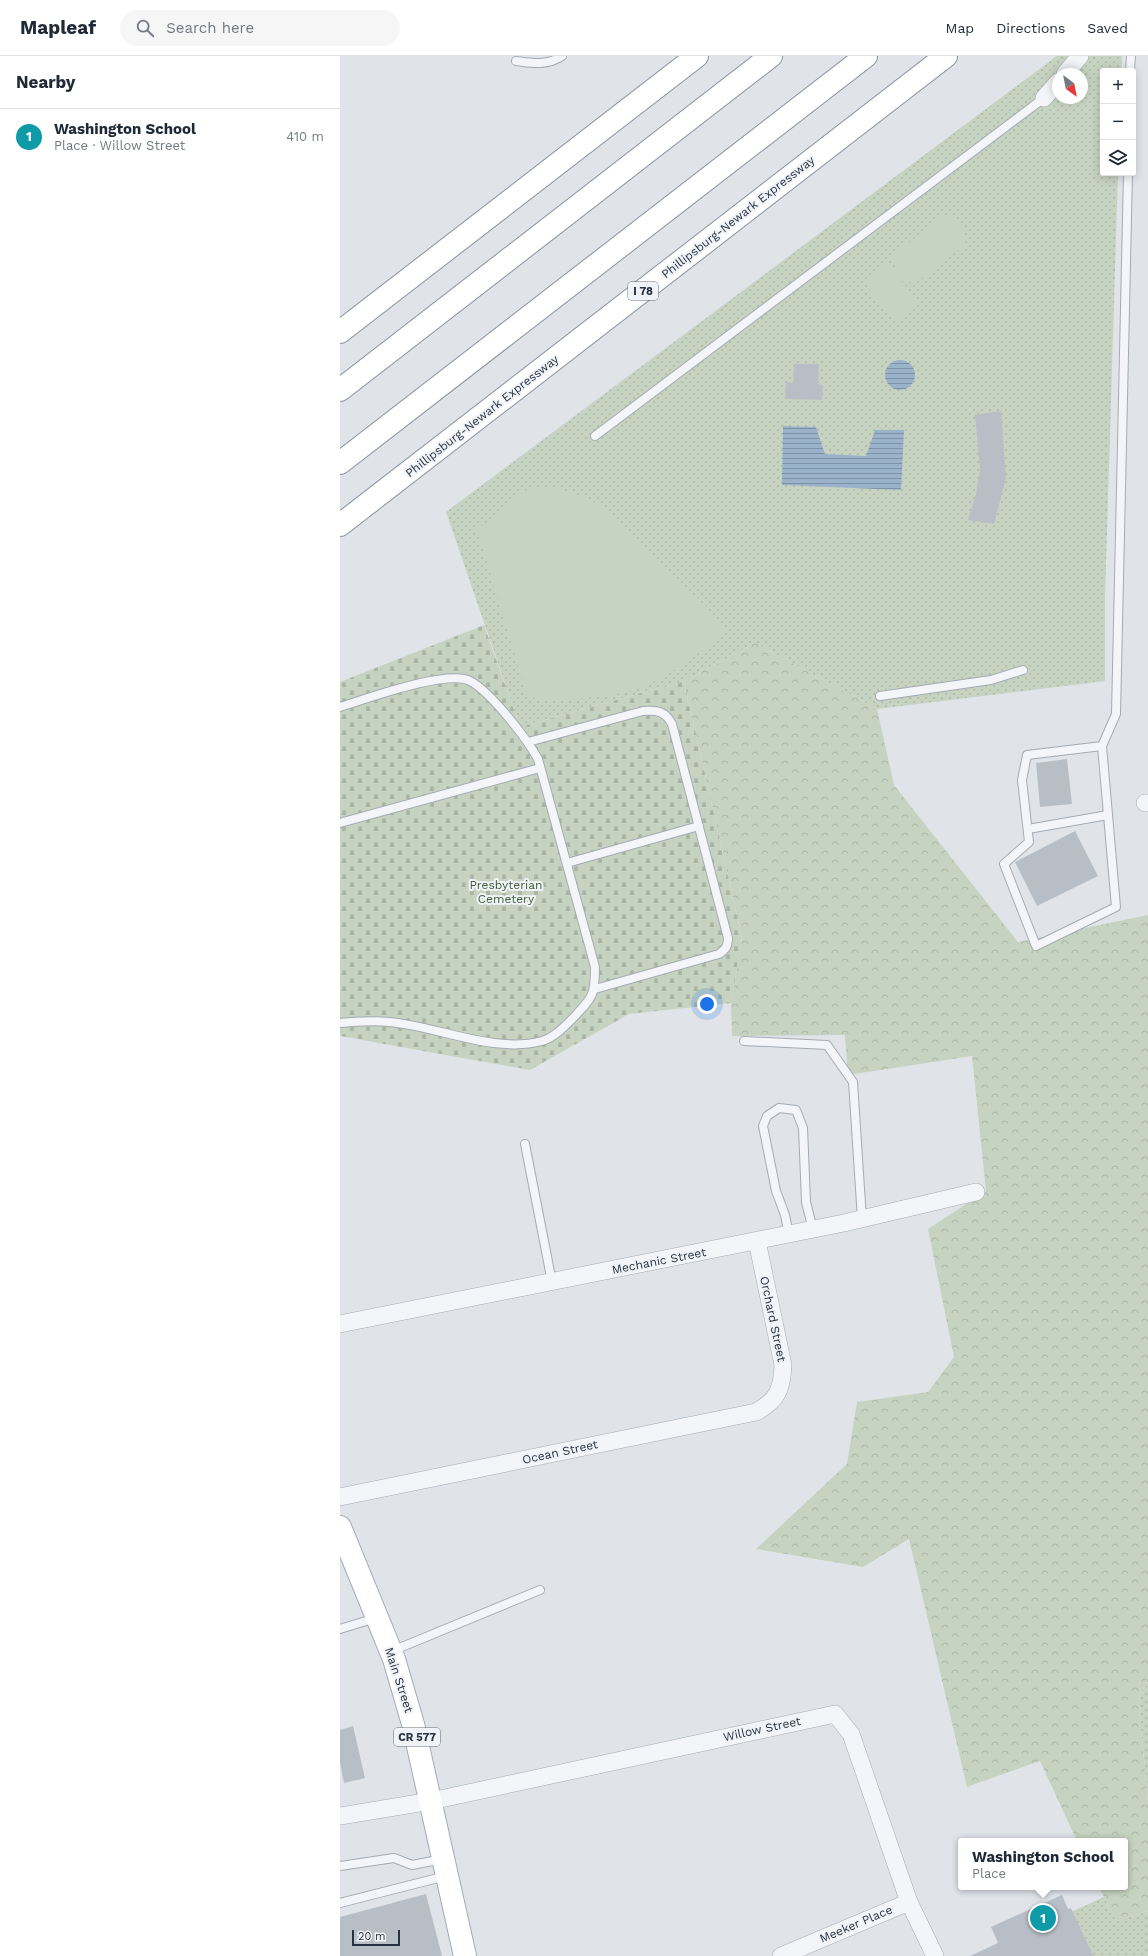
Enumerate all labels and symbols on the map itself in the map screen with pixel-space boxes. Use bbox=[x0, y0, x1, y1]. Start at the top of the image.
north arrow bbox=[1052, 68, 1088, 104]
street label: Phillipsburg-Newark Expressway bbox=[659, 152, 818, 281]
road number: I 78 bbox=[628, 282, 658, 300]
street label: Phillipsburg-Newark Expressway bbox=[403, 351, 562, 480]
park label: Presbyterian Cemetery bbox=[469, 878, 543, 906]
your location bbox=[697, 994, 717, 1014]
street label: Mechanic Street bbox=[611, 1245, 707, 1277]
street label: Orchard Street bbox=[757, 1275, 789, 1363]
street label: Ocean Street bbox=[521, 1437, 599, 1467]
street label: Main Street bbox=[382, 1646, 416, 1714]
street label: Willow Street bbox=[722, 1714, 802, 1744]
road number: CR 577 bbox=[394, 1728, 440, 1746]
street label: Meeker Place bbox=[818, 1902, 895, 1946]
pin: 1 bbox=[1030, 1903, 1056, 1933]
scale bar bbox=[352, 1928, 400, 1947]

